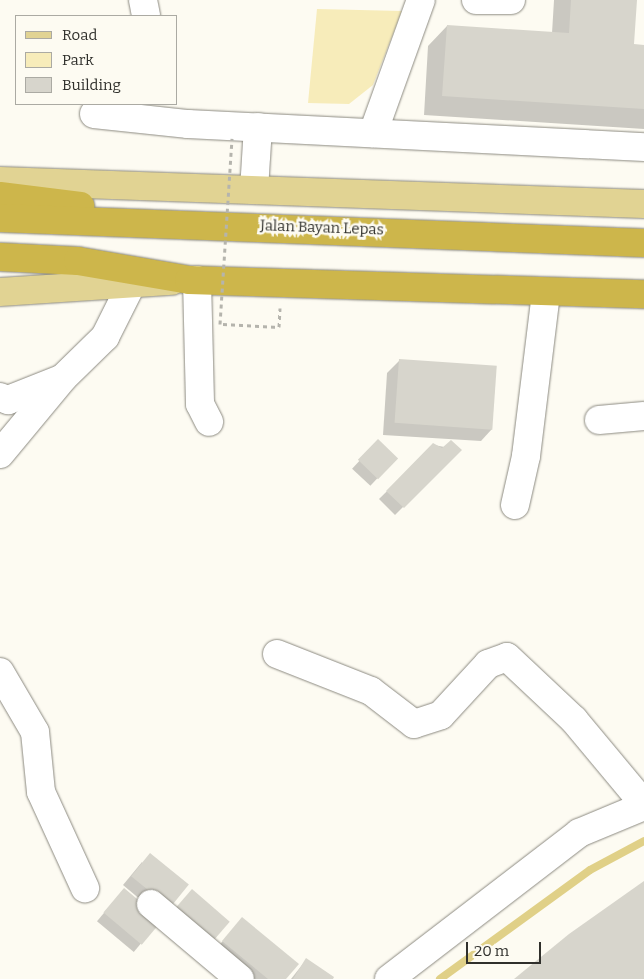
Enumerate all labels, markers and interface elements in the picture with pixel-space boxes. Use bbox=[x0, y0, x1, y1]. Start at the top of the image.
legend bbox=[15, 15, 178, 105]
text: Road bbox=[62, 26, 97, 44]
text: Park bbox=[62, 51, 94, 69]
text: Building bbox=[62, 76, 121, 94]
street label: Jalan Bayan Lepas bbox=[260, 217, 384, 239]
scale bar bbox=[469, 932, 544, 964]
text: 20 m bbox=[474, 942, 509, 960]

